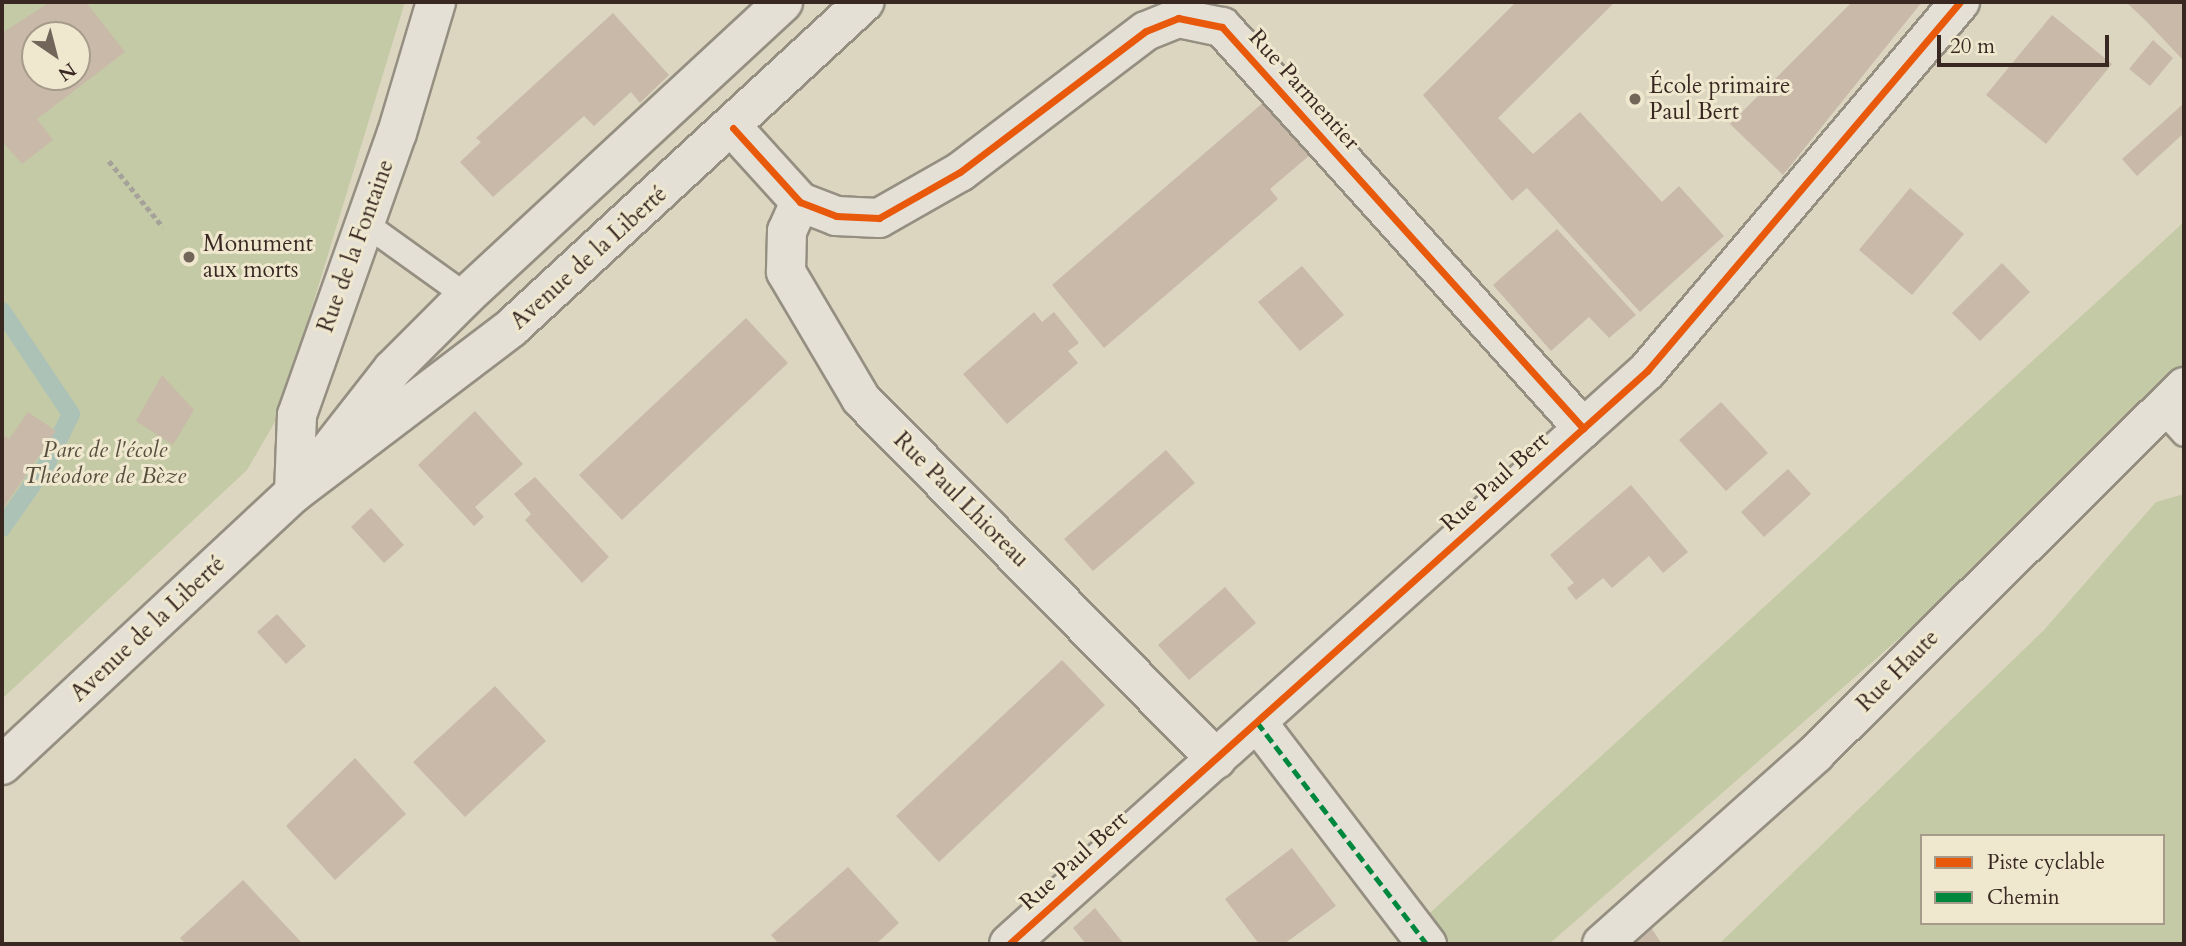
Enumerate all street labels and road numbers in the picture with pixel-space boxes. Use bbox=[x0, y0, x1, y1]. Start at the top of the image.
street label: Rue Parmentier bbox=[1243, 24, 1365, 156]
street label: Rue de la Fontaine bbox=[312, 156, 400, 336]
street label: Avenue de la Liberté bbox=[505, 181, 673, 335]
street label: Rue Paul Lhioreau bbox=[888, 427, 1034, 573]
street label: Rue Paul Bert bbox=[1436, 427, 1554, 537]
street label: Avenue de la Liberté bbox=[65, 550, 231, 708]
street label: Rue Haute bbox=[1851, 624, 1945, 718]
street label: Rue Paul Bert bbox=[1015, 806, 1133, 916]

